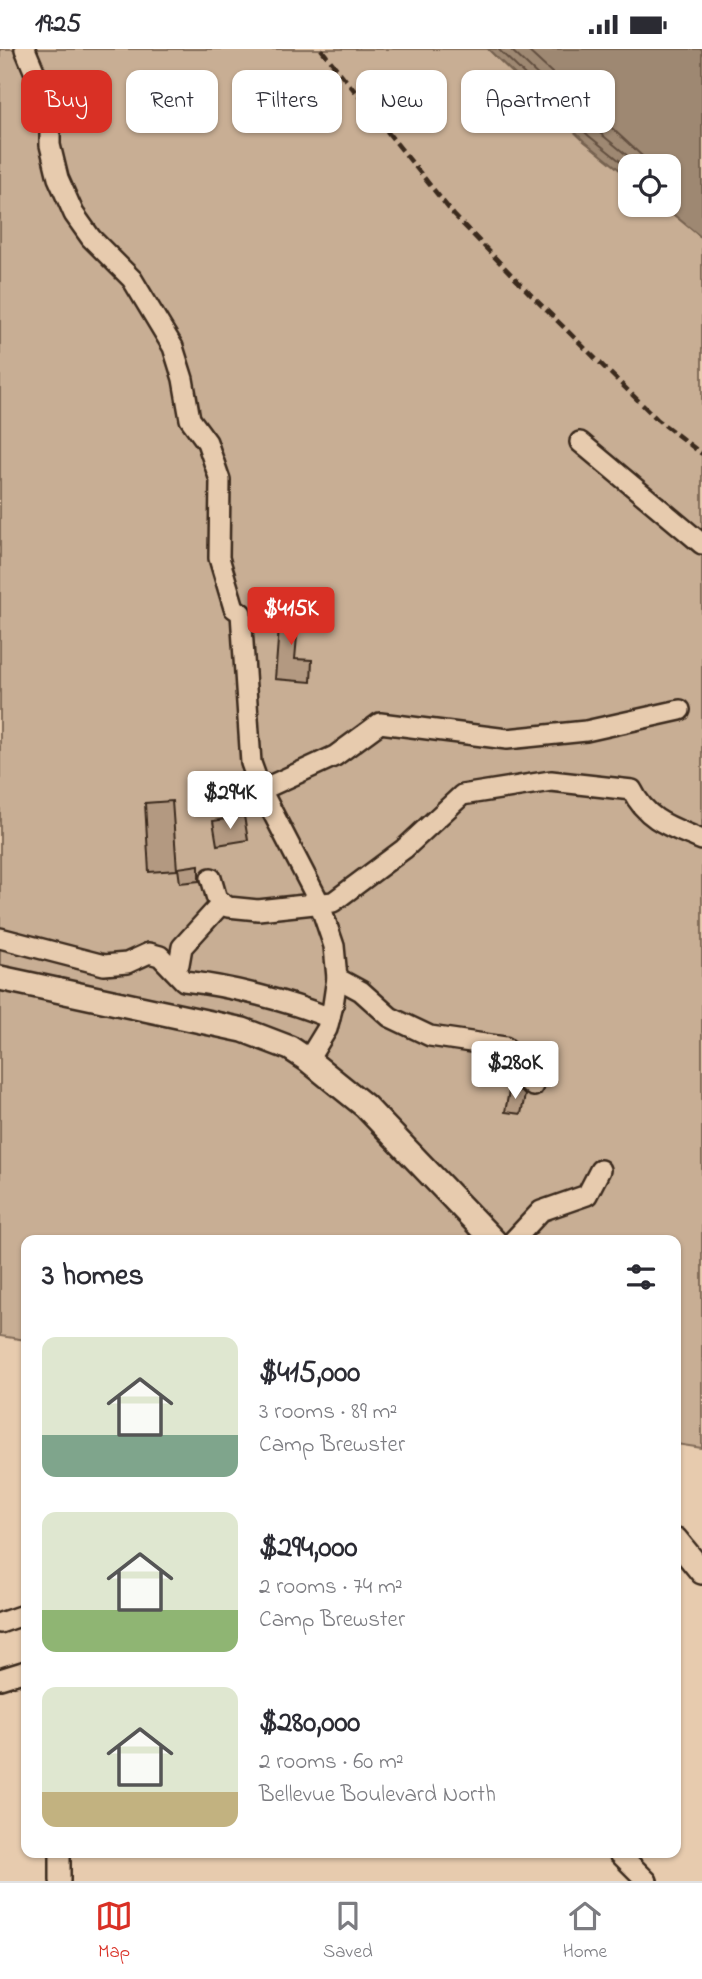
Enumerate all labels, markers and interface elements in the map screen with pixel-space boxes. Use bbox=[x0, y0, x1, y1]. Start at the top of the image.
text: 19:25 bbox=[35, 6, 81, 44]
chip: Buy bbox=[21, 70, 112, 133]
chip: Rent bbox=[126, 70, 218, 133]
chip: Filters bbox=[232, 70, 342, 133]
chip: New bbox=[356, 70, 447, 133]
chip: Apartment bbox=[461, 70, 615, 133]
map controls bbox=[618, 154, 681, 217]
button: locate bbox=[618, 154, 681, 217]
pin: $415K bbox=[242, 587, 340, 647]
text: $415K bbox=[263, 593, 319, 626]
pin: $294K bbox=[181, 771, 279, 831]
text: $294K bbox=[204, 777, 256, 810]
pin: $280K bbox=[466, 1041, 564, 1101]
text: $280K bbox=[487, 1047, 543, 1080]
text: 3 homes bbox=[42, 1255, 144, 1299]
icon: filters bbox=[622, 1258, 660, 1296]
text: $415,000 bbox=[259, 1352, 360, 1396]
icon: home bbox=[98, 1365, 182, 1449]
text: 3 rooms · 89 m² bbox=[259, 1396, 397, 1429]
text: Camp Brewster bbox=[259, 1429, 405, 1462]
text: $294,000 bbox=[259, 1527, 358, 1571]
icon: home bbox=[98, 1540, 182, 1624]
text: 2 rooms · 74 m² bbox=[259, 1571, 403, 1604]
text: Camp Brewster bbox=[259, 1604, 405, 1637]
text: $280,000 bbox=[259, 1702, 360, 1746]
icon: home bbox=[98, 1715, 182, 1799]
text: 2 rooms · 60 m² bbox=[259, 1746, 404, 1779]
text: Bellevue Boulevard North bbox=[259, 1779, 496, 1812]
tab: Map bbox=[95, 1897, 133, 1966]
tab: Saved bbox=[323, 1897, 373, 1966]
tab: Home bbox=[563, 1897, 607, 1966]

